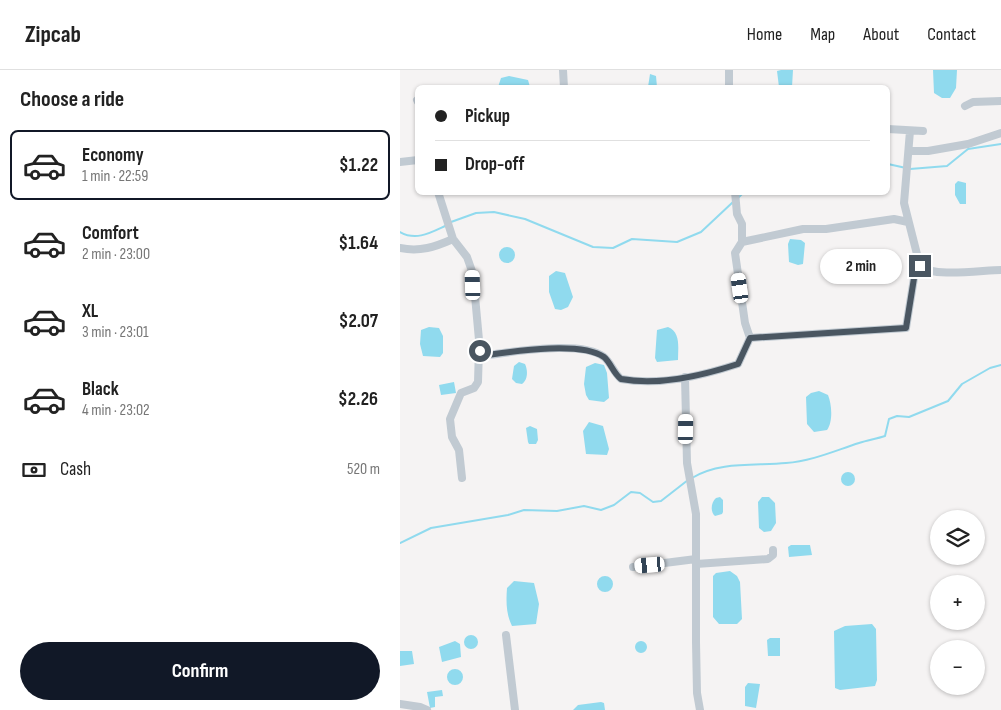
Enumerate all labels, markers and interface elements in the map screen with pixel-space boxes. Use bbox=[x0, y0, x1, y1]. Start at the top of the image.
text: Zipcab bbox=[25, 20, 81, 49]
text: Home bbox=[747, 24, 782, 45]
text: Map bbox=[810, 24, 835, 45]
text: About bbox=[863, 24, 899, 45]
text: Contact bbox=[927, 24, 976, 45]
text: Choose a ride bbox=[20, 86, 124, 113]
text: Pickup bbox=[465, 105, 510, 128]
icon: car bbox=[22, 143, 67, 188]
text: Economy bbox=[82, 144, 144, 167]
text: Drop-off bbox=[465, 153, 525, 176]
text: $1.22 bbox=[339, 154, 378, 177]
text: 1 min · 22:59 bbox=[82, 167, 148, 186]
icon: car bbox=[22, 221, 67, 266]
text: Comfort bbox=[82, 222, 139, 245]
text: $1.64 bbox=[338, 232, 378, 255]
text: 2 min · 23:00 bbox=[82, 245, 150, 264]
callout: 2 min bbox=[820, 248, 902, 284]
route end bbox=[909, 255, 931, 277]
text: 2 min bbox=[846, 257, 876, 276]
car bbox=[464, 270, 481, 300]
car bbox=[730, 272, 749, 304]
icon: car bbox=[22, 299, 67, 344]
text: XL bbox=[82, 300, 98, 323]
text: $2.07 bbox=[339, 310, 378, 333]
text: 3 min · 23:01 bbox=[82, 323, 149, 342]
route start bbox=[469, 340, 491, 362]
icon: car bbox=[22, 377, 67, 422]
text: Black bbox=[82, 378, 119, 401]
text: $2.26 bbox=[338, 388, 378, 411]
text: 4 min · 23:02 bbox=[82, 401, 150, 420]
car bbox=[678, 414, 693, 444]
icon: cash bbox=[20, 456, 48, 484]
text: Cash bbox=[60, 458, 91, 481]
text: 520 m bbox=[347, 460, 380, 479]
map controls bbox=[930, 510, 985, 695]
button: layers bbox=[930, 510, 985, 565]
car bbox=[634, 556, 665, 574]
button: + bbox=[930, 575, 985, 630]
button: − bbox=[930, 640, 985, 695]
button: Confirm bbox=[20, 642, 380, 700]

